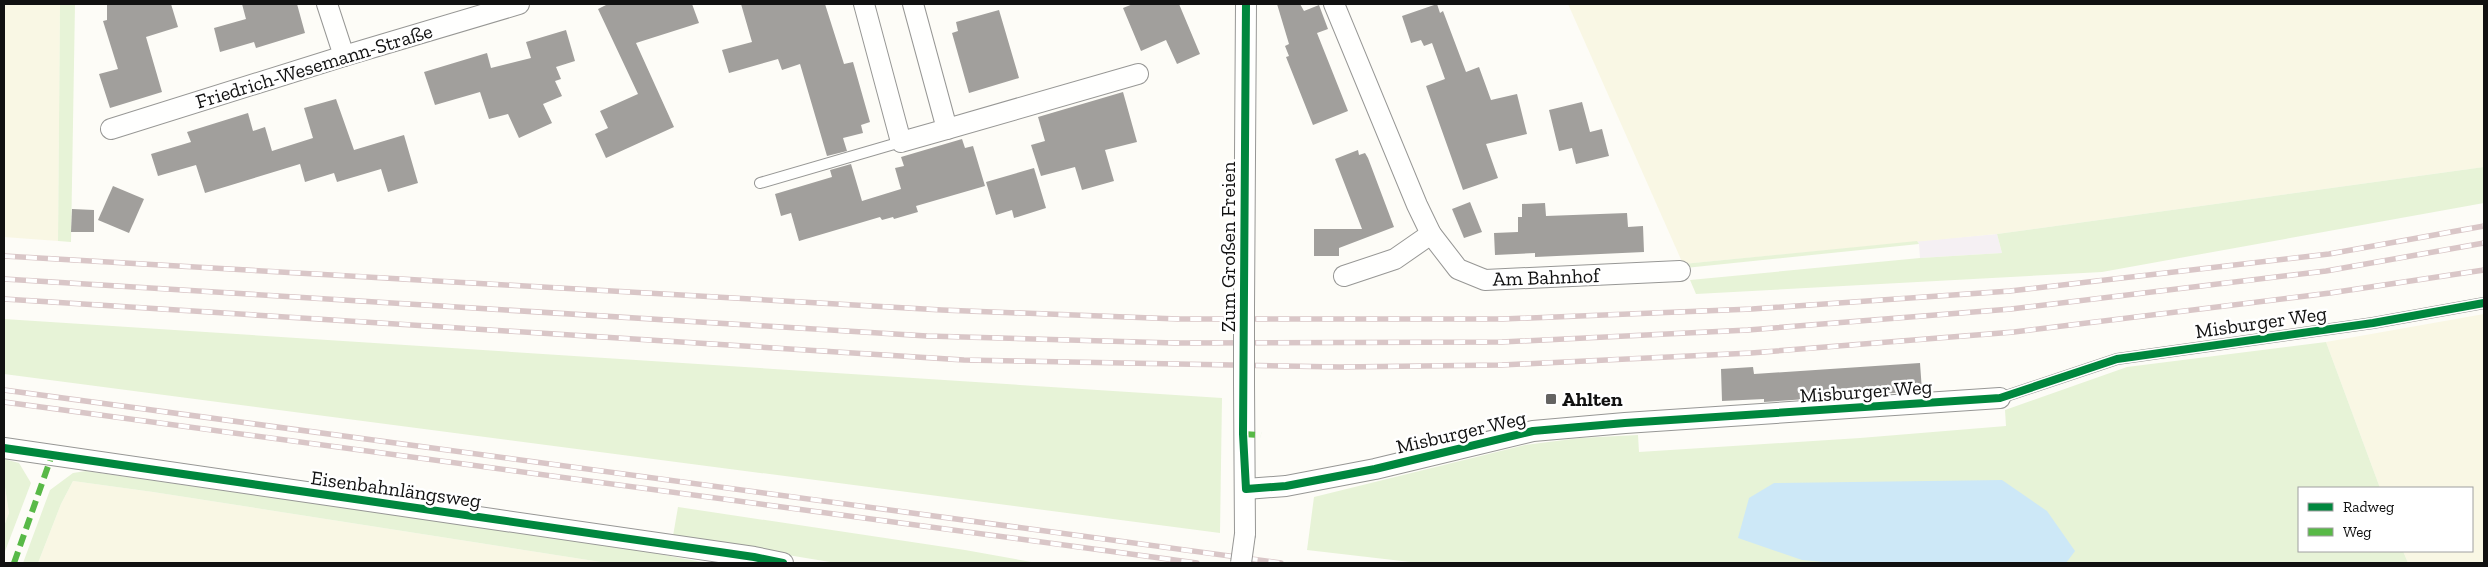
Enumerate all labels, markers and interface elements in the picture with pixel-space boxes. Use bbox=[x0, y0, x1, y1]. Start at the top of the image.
street label: Friedrich-Wesemann-Straße bbox=[193, 19, 435, 113]
street label: Zum Großen Freien bbox=[1216, 161, 1240, 332]
street label: Am Bahnhof bbox=[1492, 263, 1602, 291]
street label: Misburger Weg bbox=[2194, 301, 2328, 343]
street label: Misburger Weg bbox=[1799, 374, 1933, 408]
place label: Ahlten bbox=[1562, 387, 1623, 411]
marker: Ahlten bbox=[1544, 392, 1558, 406]
street label: Misburger Weg bbox=[1394, 405, 1528, 459]
street label: Eisenbahnlängsweg bbox=[309, 465, 483, 513]
legend bbox=[2298, 487, 2473, 552]
text: Radweg bbox=[2343, 498, 2394, 516]
text: Weg bbox=[2343, 523, 2372, 541]

